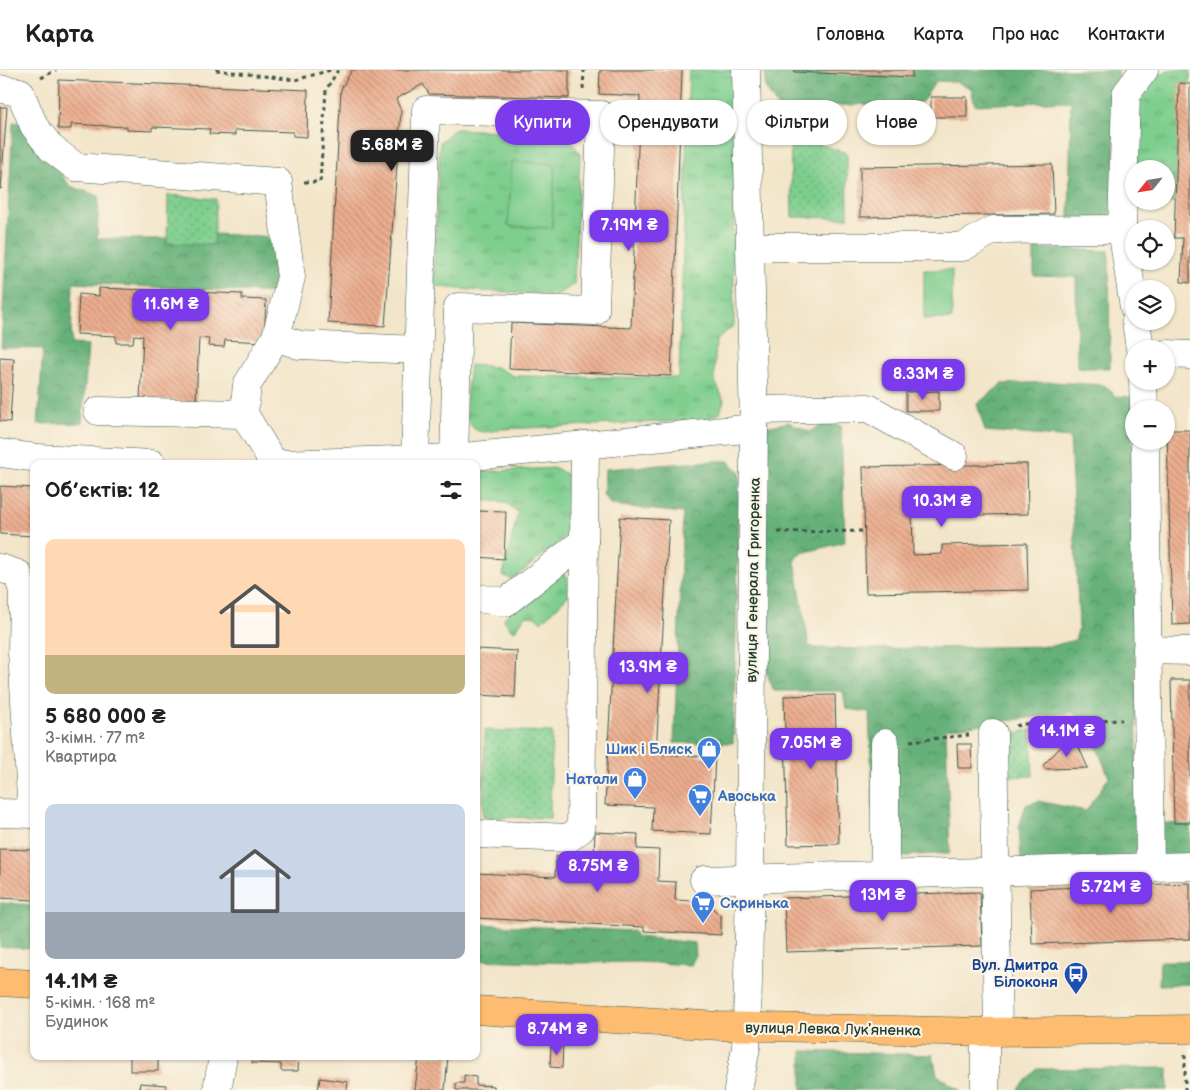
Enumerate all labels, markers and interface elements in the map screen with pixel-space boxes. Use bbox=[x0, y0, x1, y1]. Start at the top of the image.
text: Карта bbox=[25, 20, 94, 49]
text: Головна bbox=[816, 24, 885, 45]
text: Карта bbox=[913, 24, 964, 45]
text: Про нас bbox=[992, 24, 1059, 45]
text: Контакти bbox=[1087, 24, 1165, 45]
chip: Купити bbox=[495, 100, 590, 145]
chip: Орендувати bbox=[600, 100, 737, 145]
chip: Фільтри bbox=[747, 100, 847, 145]
chip: Нове bbox=[857, 100, 936, 145]
pin: 5.68M ₴ bbox=[346, 129, 438, 172]
text: 5.68M ₴ bbox=[362, 136, 422, 155]
north arrow bbox=[1125, 160, 1175, 210]
map controls bbox=[1125, 160, 1175, 450]
pin: 7.19M ₴ bbox=[583, 210, 675, 252]
text: 7.19M ₴ bbox=[600, 216, 658, 235]
button: locate bbox=[1125, 220, 1175, 270]
button: layers bbox=[1125, 280, 1175, 330]
pin: 11.6M ₴ bbox=[125, 288, 217, 331]
text: 11.6M ₴ bbox=[143, 295, 199, 314]
button: + bbox=[1125, 340, 1175, 390]
pin: 8.33M ₴ bbox=[877, 358, 969, 401]
text: 8.33M ₴ bbox=[893, 365, 953, 384]
button: − bbox=[1125, 400, 1175, 450]
icon: filters bbox=[437, 476, 465, 504]
street label: вулиця Генерала Григоренка bbox=[742, 477, 765, 683]
text: Об’єктів: 12 bbox=[45, 478, 160, 503]
pin: 10.3M ₴ bbox=[896, 486, 988, 528]
text: 10.3M ₴ bbox=[913, 492, 971, 511]
icon: home bbox=[210, 571, 300, 661]
pin: 13.9M ₴ bbox=[602, 652, 694, 694]
text: 13.9M ₴ bbox=[619, 658, 677, 677]
text: 5 680 000 ₴ bbox=[45, 704, 166, 729]
pin: 14.1M ₴ bbox=[1021, 716, 1113, 758]
text: 14.1M ₴ bbox=[1039, 722, 1095, 741]
pin: 7.05M ₴ bbox=[765, 728, 857, 770]
text: 3-кімн. · 77 m² bbox=[45, 729, 145, 748]
text: 7.05M ₴ bbox=[781, 734, 841, 753]
shop icon: Шик і Блиск bbox=[696, 736, 722, 770]
place label: Шик і Блиск bbox=[606, 740, 693, 759]
text: Квартира bbox=[45, 748, 117, 767]
shop icon: Натали bbox=[622, 766, 648, 800]
place label: Натали bbox=[566, 770, 618, 789]
supermarket icon: Авоська bbox=[687, 783, 713, 817]
place label: Авоська bbox=[717, 787, 776, 806]
icon: home bbox=[210, 836, 300, 926]
pin: 8.75M ₴ bbox=[552, 850, 644, 893]
text: 8.75M ₴ bbox=[568, 857, 628, 876]
pin: 5.72M ₴ bbox=[1065, 872, 1157, 914]
text: 5.72M ₴ bbox=[1081, 878, 1141, 897]
pin: 13M ₴ bbox=[848, 880, 918, 922]
text: 13M ₴ bbox=[861, 886, 905, 905]
supermarket icon: Скринька bbox=[690, 890, 716, 924]
place label: Скринька bbox=[720, 894, 789, 913]
place label: Вул. Дмитра Білоконя bbox=[972, 956, 1058, 992]
bus stop icon: Вул. Дмитра Білоконя bbox=[1063, 961, 1089, 995]
text: 14.1M ₴ bbox=[45, 969, 117, 994]
text: 5-кімн. · 168 m² bbox=[45, 994, 155, 1013]
text: Будинок bbox=[45, 1013, 108, 1032]
pin: 8.74M ₴ bbox=[511, 1014, 603, 1056]
street label: вулиця Левка Лукʼяненка bbox=[745, 1018, 921, 1041]
text: 8.74M ₴ bbox=[527, 1020, 587, 1039]

